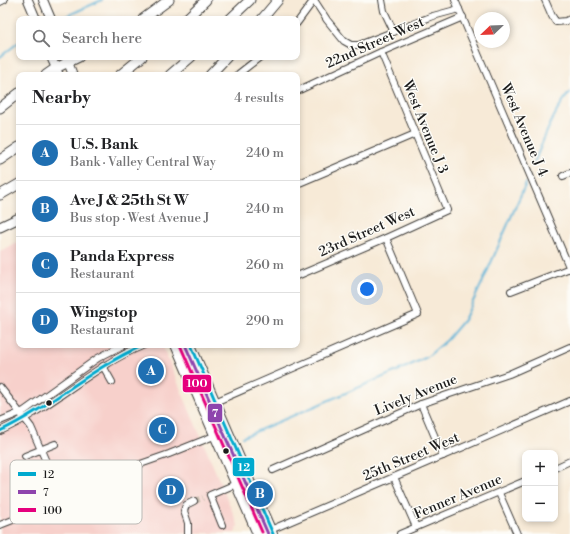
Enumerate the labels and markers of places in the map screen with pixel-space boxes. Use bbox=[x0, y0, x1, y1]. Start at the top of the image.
pin: A bbox=[138, 356, 164, 386]
unlabelled marker bbox=[44, 398, 54, 408]
pin: C bbox=[149, 415, 175, 445]
unlabelled marker bbox=[221, 446, 231, 456]
pin: D bbox=[158, 476, 184, 506]
pin: B bbox=[247, 479, 273, 509]

